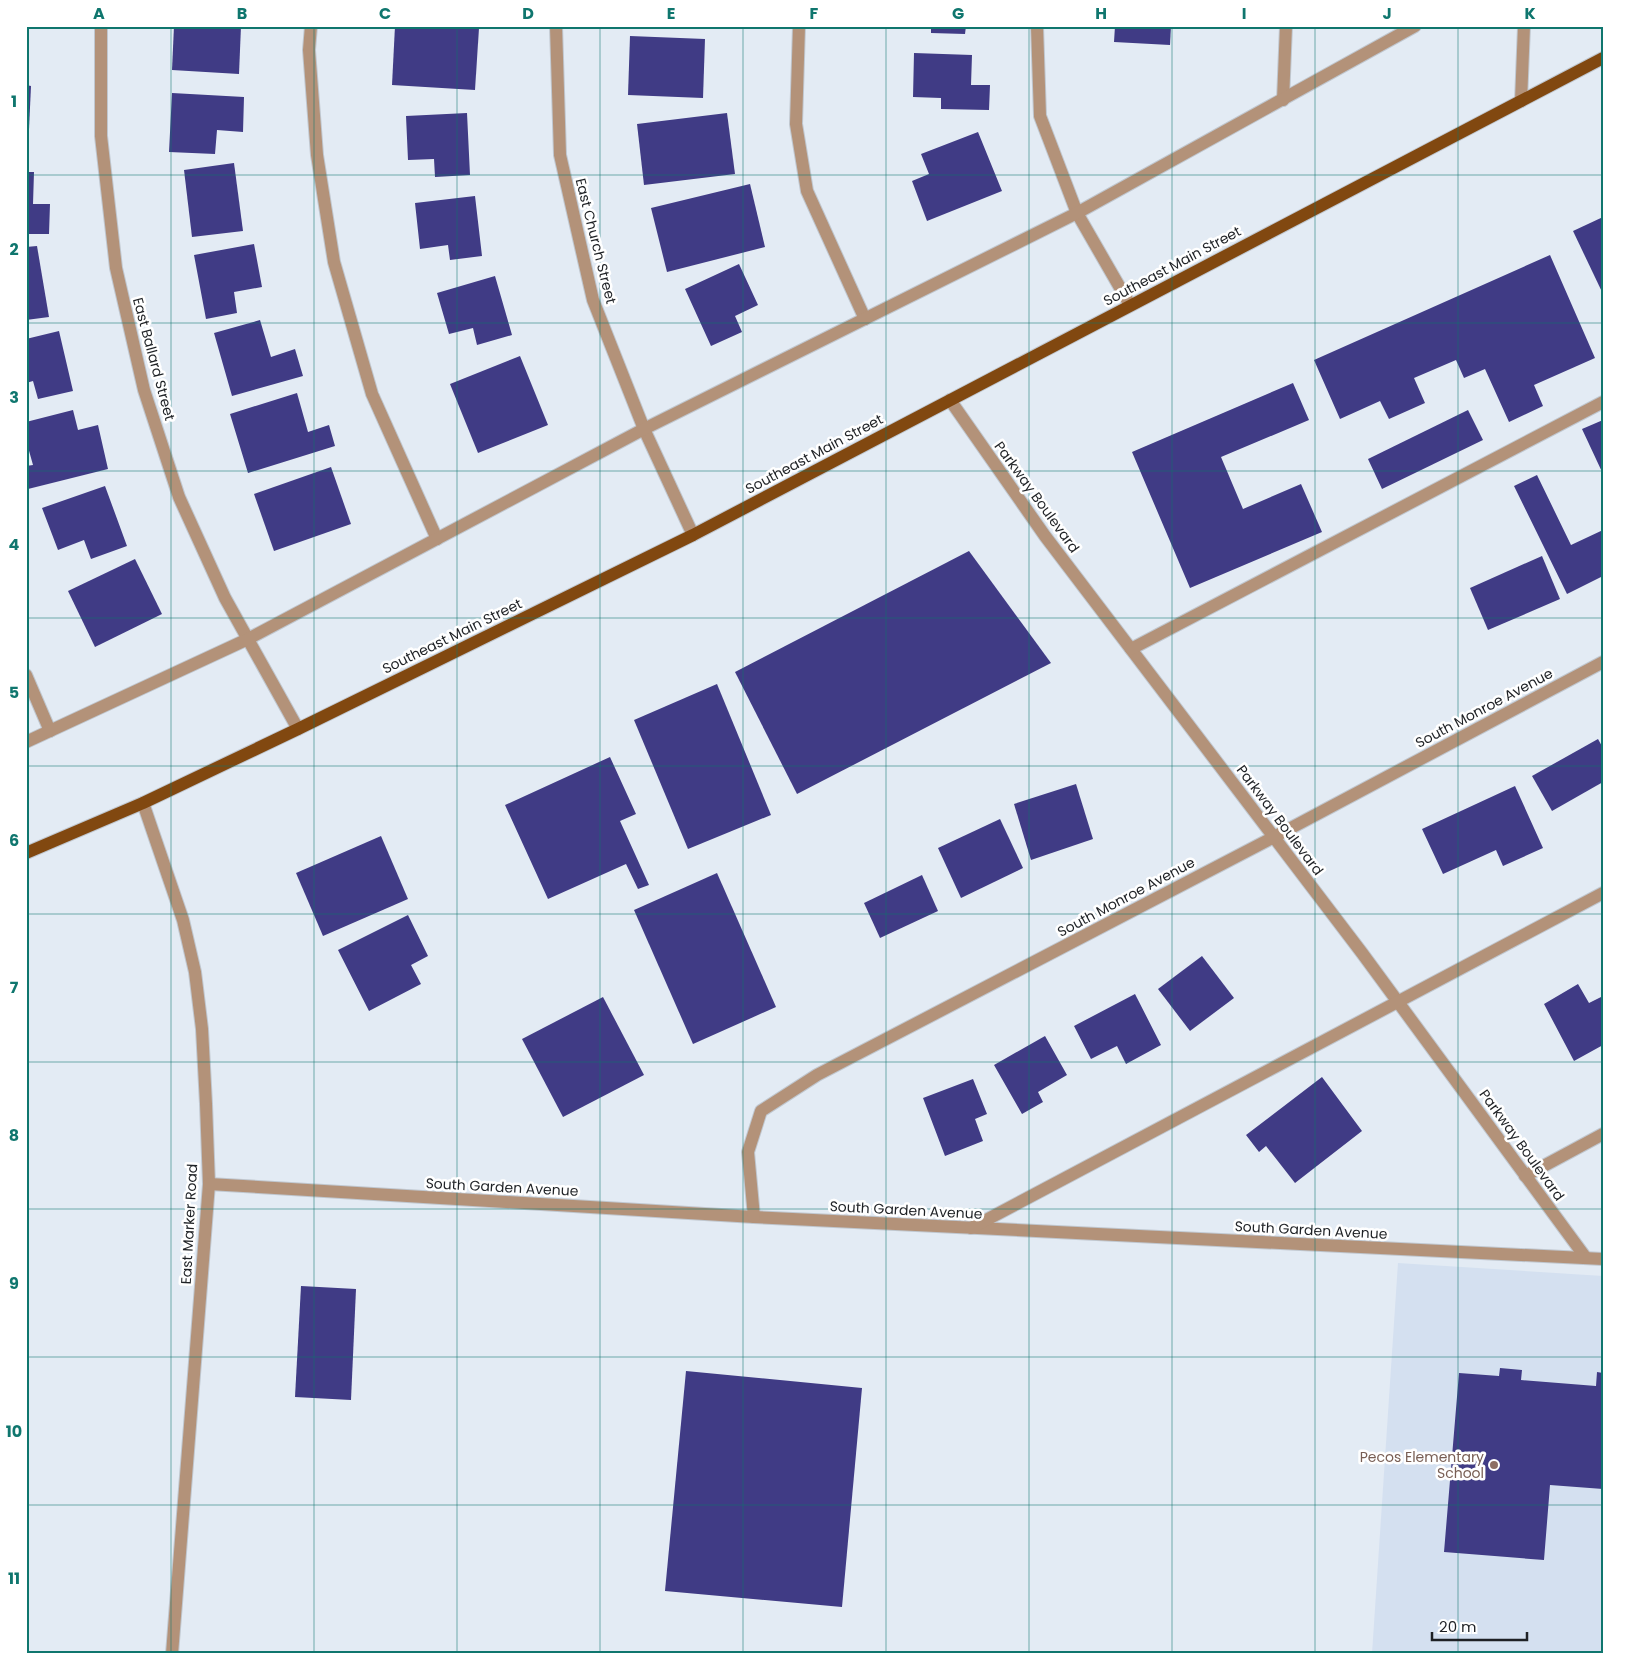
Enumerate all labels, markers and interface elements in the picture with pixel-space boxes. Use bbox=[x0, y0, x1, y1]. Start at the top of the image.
text: A bbox=[93, 2, 105, 25]
text: B bbox=[237, 2, 247, 25]
text: C bbox=[379, 2, 391, 25]
text: D bbox=[522, 2, 534, 25]
text: E bbox=[667, 2, 675, 25]
text: F bbox=[810, 2, 819, 25]
text: G bbox=[952, 2, 964, 25]
text: H bbox=[1095, 2, 1107, 25]
text: I bbox=[1242, 2, 1246, 25]
text: J bbox=[1382, 2, 1392, 25]
text: K bbox=[1524, 2, 1536, 25]
text: 1 bbox=[11, 90, 17, 113]
street label: East Church Street bbox=[571, 176, 621, 306]
street label: Southeast Main Street bbox=[1100, 221, 1244, 311]
text: 2 bbox=[9, 238, 19, 261]
street label: East Ballard Street bbox=[128, 295, 180, 423]
text: 3 bbox=[9, 386, 19, 409]
street label: Southeast Main Street bbox=[742, 409, 886, 499]
street label: Parkway Boulevard bbox=[990, 437, 1084, 557]
text: 4 bbox=[9, 533, 20, 556]
street label: Southeast Main Street bbox=[379, 593, 525, 679]
street label: South Monroe Avenue bbox=[1412, 663, 1557, 753]
text: 5 bbox=[9, 681, 19, 704]
street label: Parkway Boulevard bbox=[1232, 761, 1328, 879]
text: 6 bbox=[9, 829, 19, 852]
street label: South Monroe Avenue bbox=[1054, 852, 1199, 942]
text: 7 bbox=[10, 976, 19, 999]
street label: Parkway Boulevard bbox=[1475, 1085, 1569, 1205]
text: 8 bbox=[9, 1124, 19, 1147]
street label: East Marker Road bbox=[176, 1163, 202, 1285]
street label: South Garden Avenue bbox=[425, 1173, 579, 1201]
street label: South Garden Avenue bbox=[829, 1196, 983, 1224]
street label: South Garden Avenue bbox=[1234, 1216, 1388, 1244]
text: 9 bbox=[9, 1272, 19, 1295]
text: 10 bbox=[6, 1420, 22, 1443]
place label: Pecos Elementary School bbox=[1360, 1447, 1484, 1483]
marker: Pecos Elementary School bbox=[1488, 1459, 1500, 1471]
text: 11 bbox=[8, 1567, 20, 1590]
scale bar bbox=[1432, 1610, 1526, 1642]
text: 20 m bbox=[1439, 1616, 1477, 1637]

